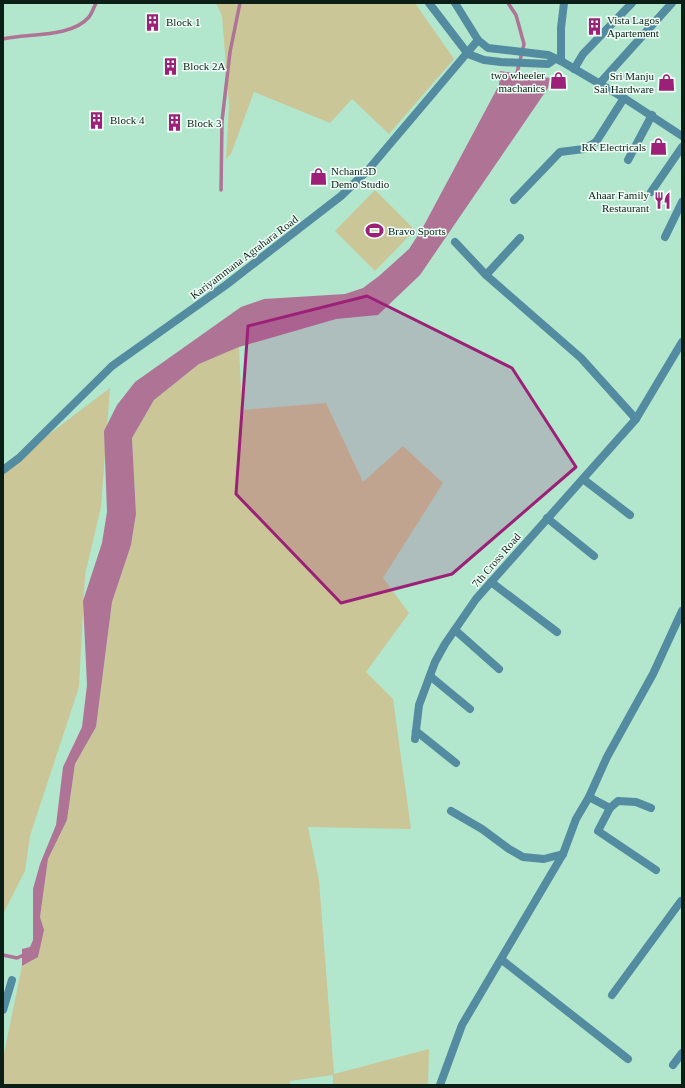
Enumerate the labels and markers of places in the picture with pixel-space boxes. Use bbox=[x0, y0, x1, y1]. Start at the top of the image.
building icon: Block 1 bbox=[143, 12, 163, 32]
place label: Vista Lagos Apartement bbox=[607, 14, 659, 39]
place label: Block 1 bbox=[166, 16, 201, 28]
building icon: Vista Lagos Apartement bbox=[584, 16, 604, 36]
building icon: Block 2A bbox=[160, 56, 180, 76]
place label: Block 2A bbox=[183, 60, 226, 72]
place label: two wheeler machanics bbox=[491, 69, 545, 94]
place label: Sri Manju Sai Hardware bbox=[594, 70, 654, 95]
shop icon: two wheeler machanics bbox=[548, 71, 568, 91]
shop icon: Sri Manju Sai Hardware bbox=[657, 72, 677, 92]
building icon: Block 4 bbox=[87, 110, 107, 130]
building icon: Block 3 bbox=[164, 113, 184, 133]
place label: Block 4 bbox=[110, 114, 145, 126]
place label: Block 3 bbox=[187, 117, 222, 129]
shop icon: RK Electricals bbox=[649, 137, 669, 157]
place label: RK Electricals bbox=[582, 141, 646, 153]
place label: Nchant3D Demo Studio bbox=[331, 165, 390, 190]
shop icon: Nchant3D Demo Studio bbox=[308, 167, 328, 187]
place label: Ahaar Family Restaurant bbox=[588, 189, 649, 214]
restaurant icon: Ahaar Family Restaurant bbox=[652, 191, 672, 211]
sports icon: Bravo Sports bbox=[365, 221, 385, 241]
place label: Bravo Sports bbox=[388, 225, 446, 237]

